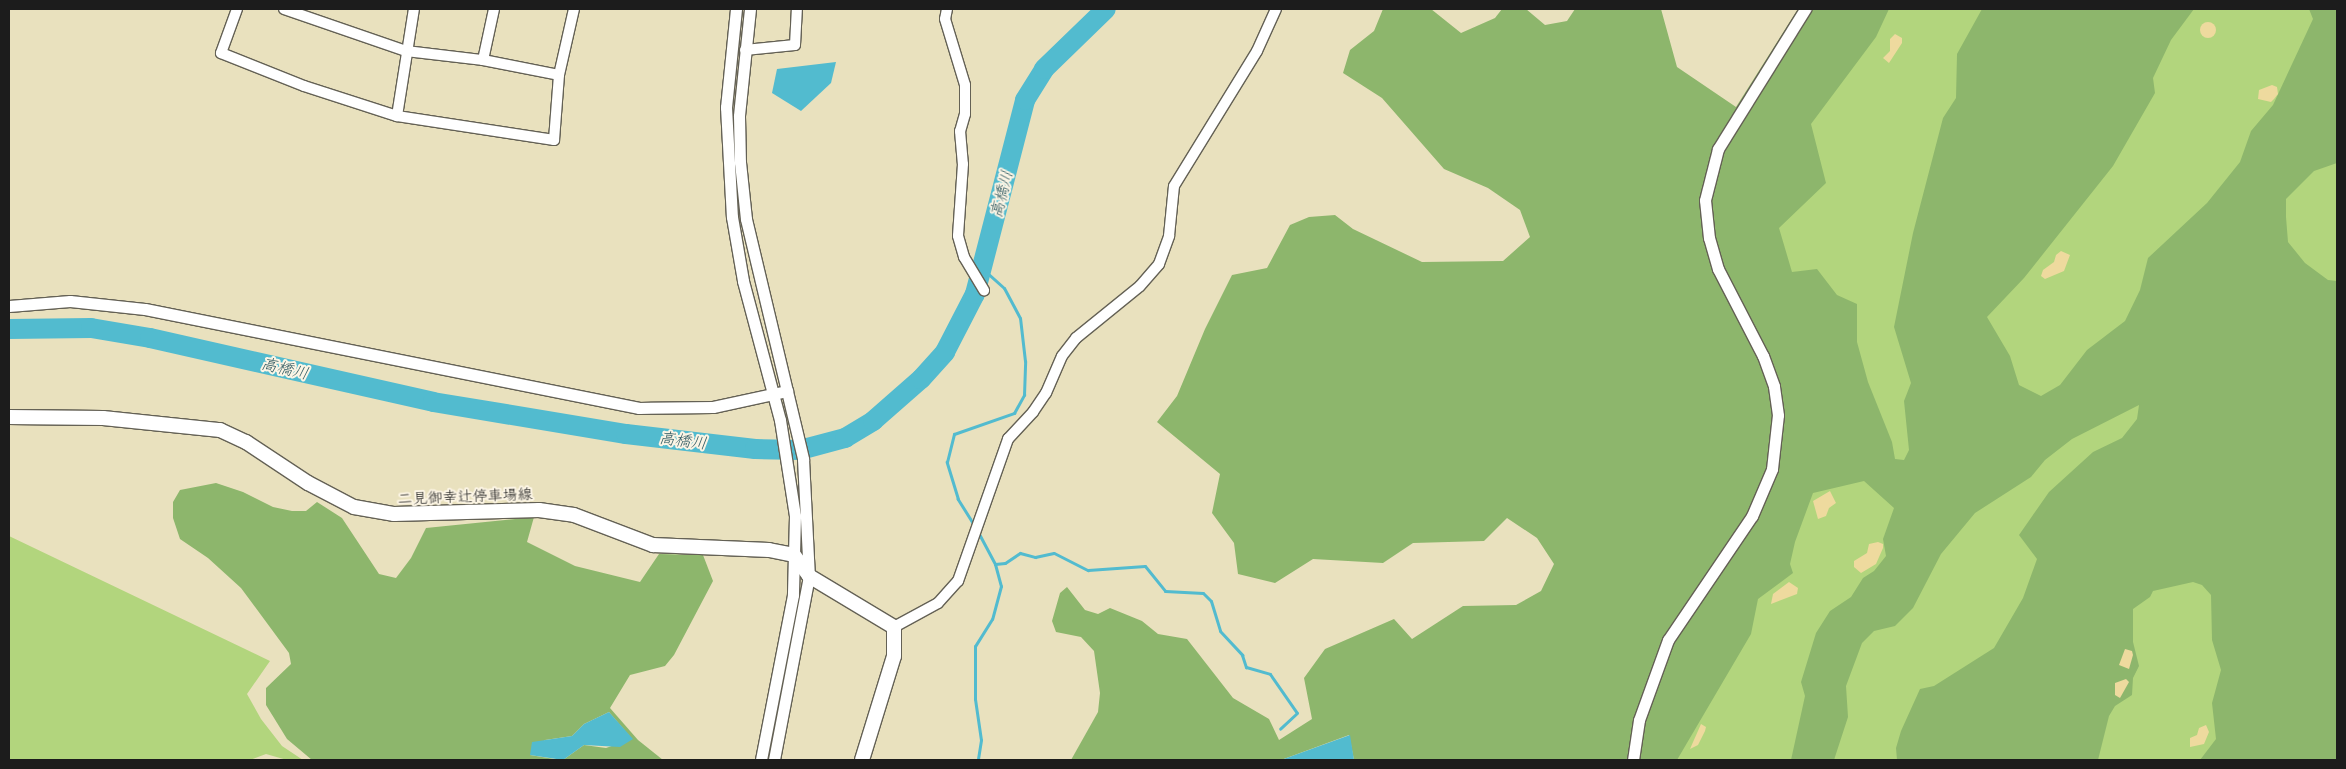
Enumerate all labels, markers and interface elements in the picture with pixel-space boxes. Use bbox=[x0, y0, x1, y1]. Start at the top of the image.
water label: 高橋川 bbox=[986, 168, 1016, 220]
water label: 高橋川 bbox=[259, 353, 311, 383]
water label: 高橋川 bbox=[658, 428, 708, 452]
street label: 二見御幸辻停車場線 bbox=[397, 485, 533, 507]

